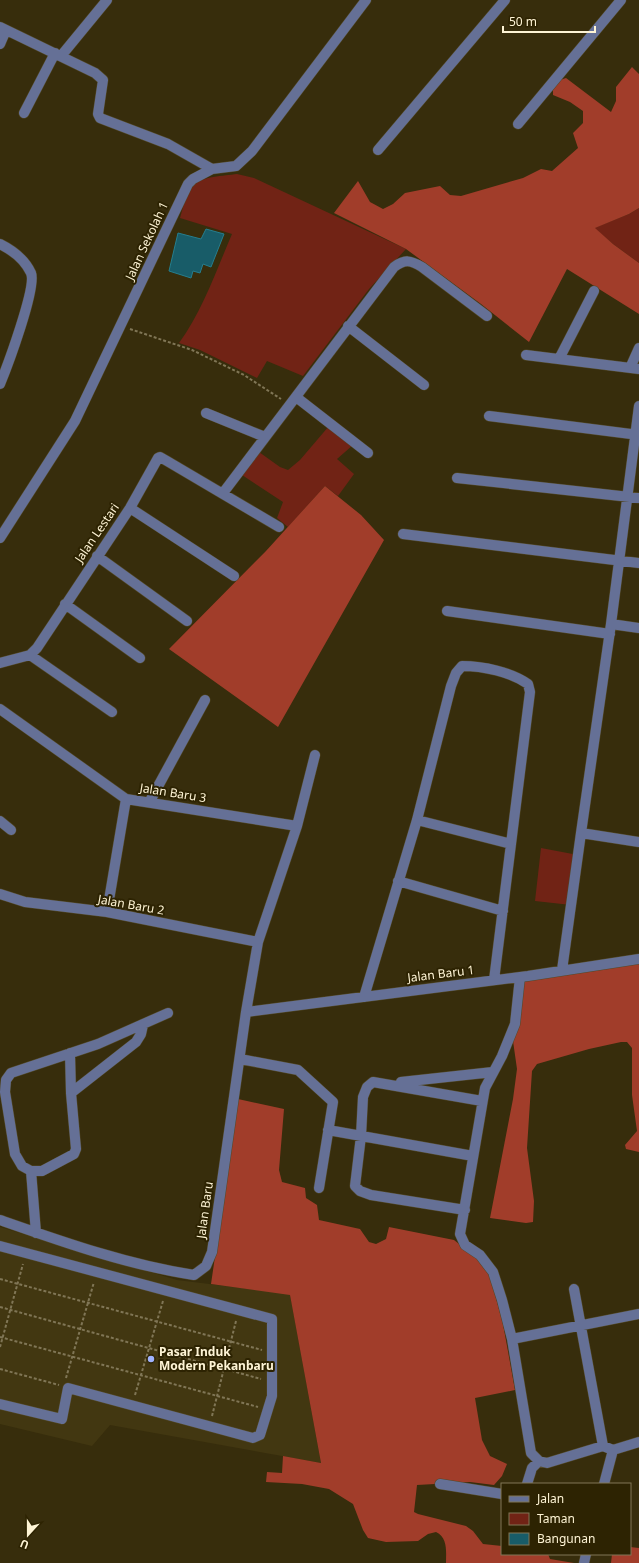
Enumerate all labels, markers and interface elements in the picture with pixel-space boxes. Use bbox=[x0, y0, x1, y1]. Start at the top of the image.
scale bar bbox=[503, 8, 595, 34]
text: 50 m bbox=[509, 13, 537, 30]
street label: Jalan Sekolah 1 bbox=[121, 199, 172, 284]
street label: Jalan Lestari bbox=[70, 500, 123, 567]
street label: Jalan Baru 3 bbox=[138, 779, 208, 806]
street label: Jalan Baru 2 bbox=[96, 890, 166, 919]
street label: Jalan Baru 1 bbox=[406, 961, 475, 986]
street label: Jalan Baru bbox=[192, 1180, 217, 1240]
place label: Pasar Induk Modern Pekanbaru bbox=[159, 1343, 274, 1374]
marker: Pasar Induk Modern Pekanbaru bbox=[146, 1354, 156, 1364]
legend bbox=[501, 1483, 631, 1555]
text: Jalan bbox=[536, 1490, 564, 1507]
text: Taman bbox=[537, 1510, 575, 1527]
north arrow bbox=[8, 1515, 48, 1555]
text: Bangunan bbox=[537, 1530, 595, 1547]
text: U bbox=[18, 1536, 31, 1553]

